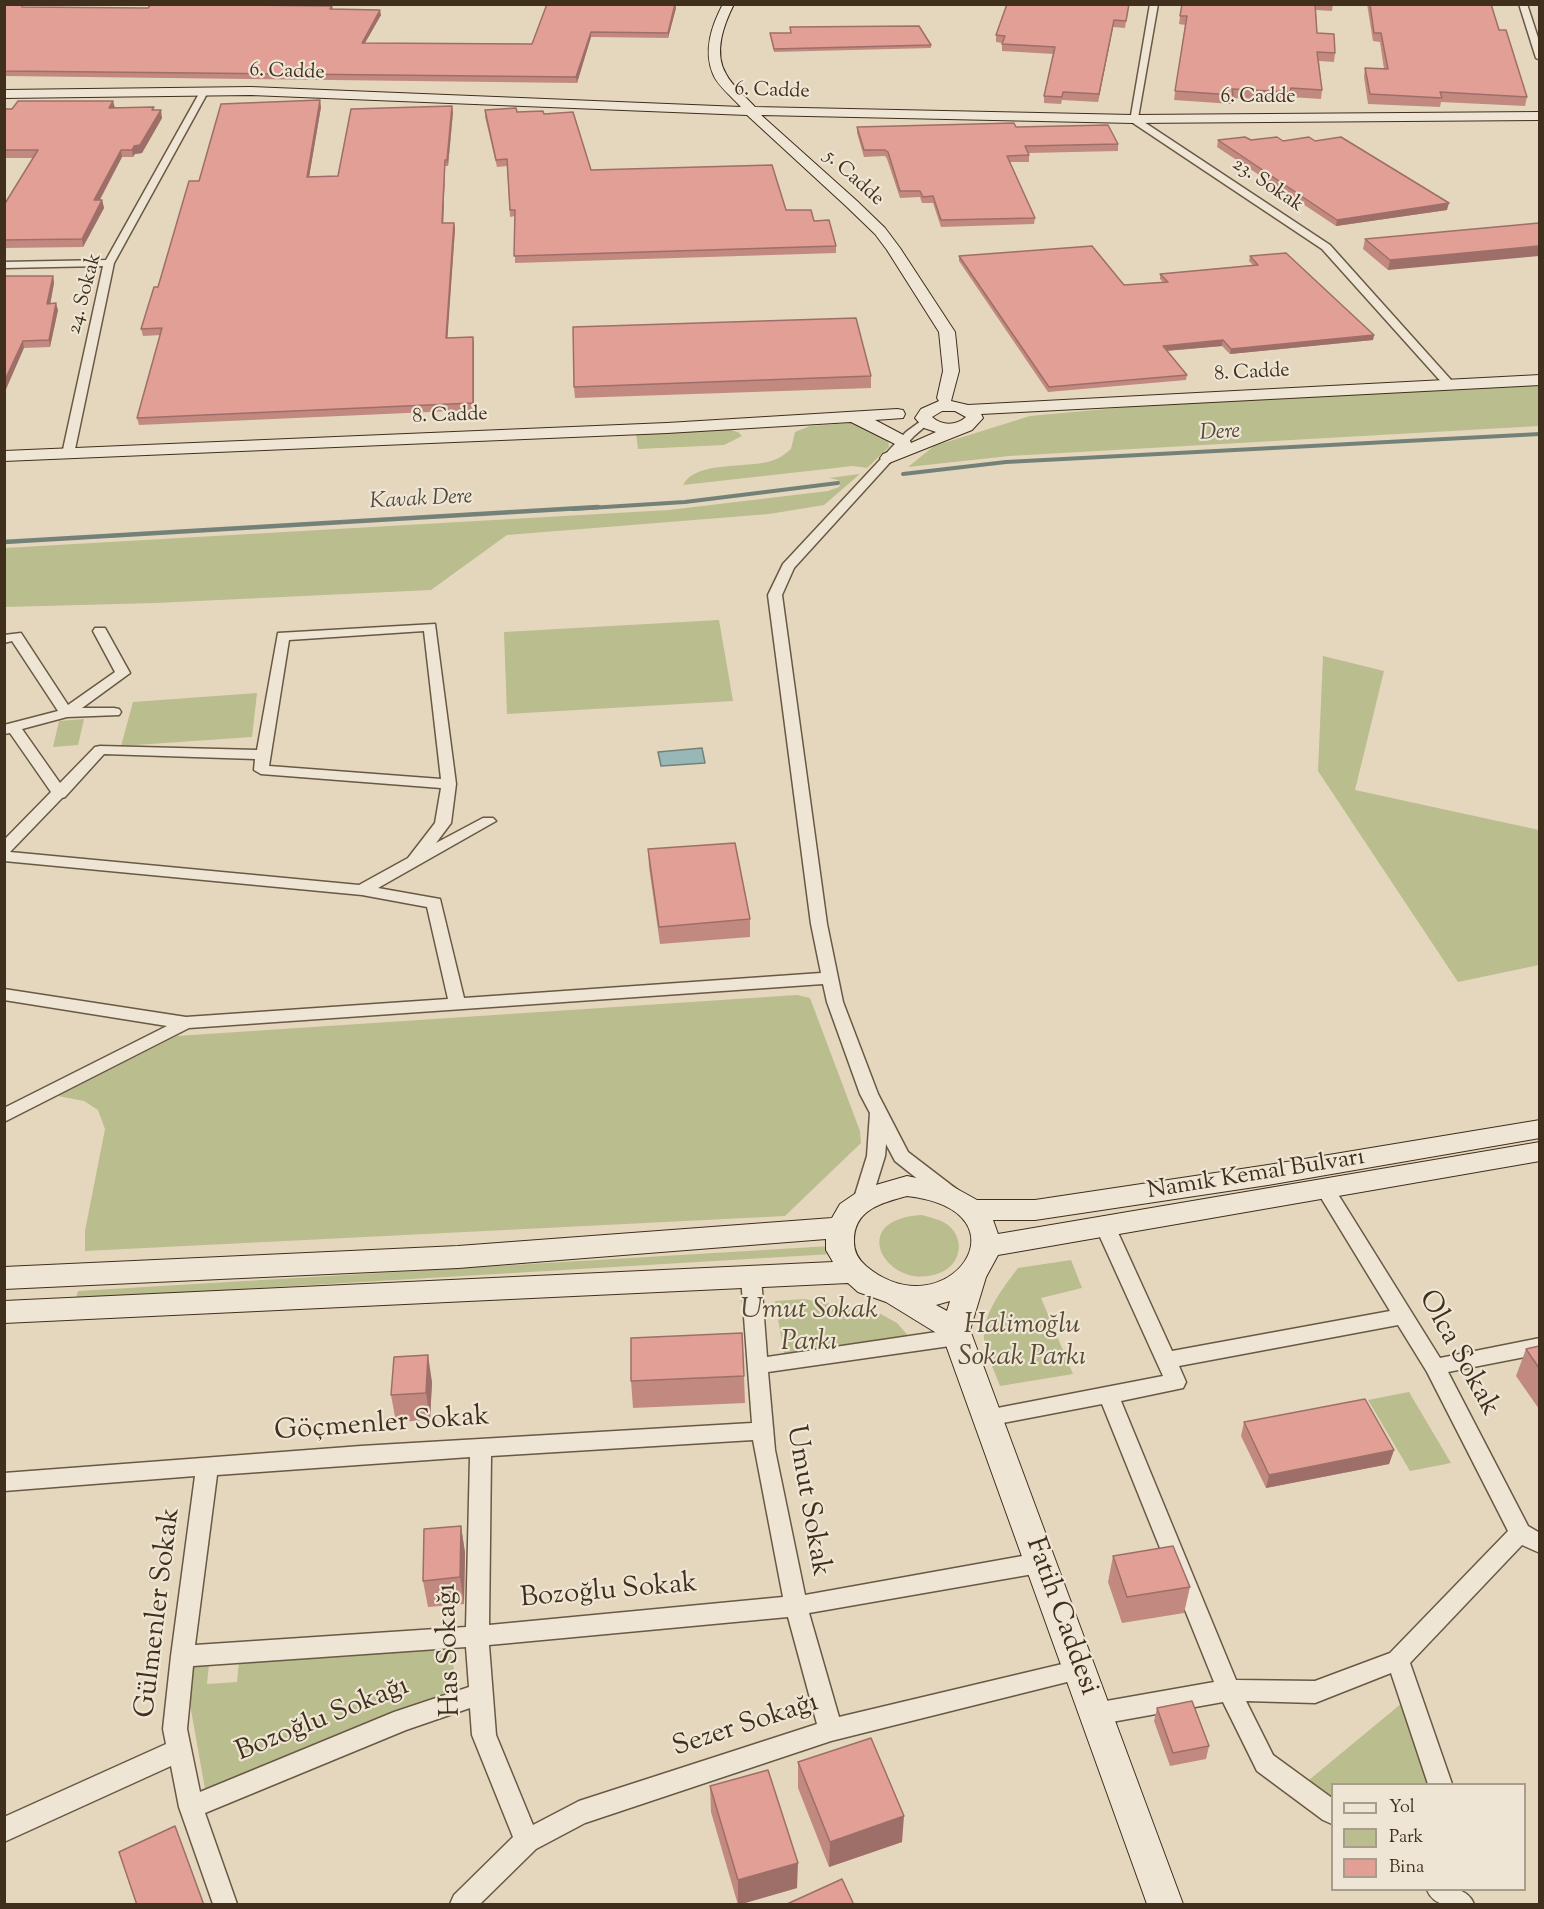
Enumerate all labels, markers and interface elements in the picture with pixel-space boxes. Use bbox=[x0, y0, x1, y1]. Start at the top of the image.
street label: 6. Cadde bbox=[249, 60, 325, 86]
street label: 6. Cadde bbox=[734, 79, 810, 105]
street label: 6. Cadde bbox=[1220, 87, 1296, 111]
street label: 5. Cadde bbox=[818, 146, 888, 212]
street label: 23. Sokak bbox=[1227, 154, 1307, 218]
street label: 24. Sokak bbox=[64, 251, 108, 337]
street label: 8. Cadde bbox=[1214, 360, 1290, 388]
street label: 8. Cadde bbox=[412, 404, 488, 430]
water label: Dere bbox=[1199, 420, 1241, 448]
water label: Kavak Dere bbox=[369, 485, 473, 517]
street label: Namık Kemal Bulvarı bbox=[1145, 1145, 1367, 1207]
street label: Olca Sokak bbox=[1409, 1285, 1505, 1423]
park label: Umut Sokak Parkı bbox=[740, 1295, 878, 1361]
park label: Halimoğlu Sokak Parkı bbox=[958, 1310, 1086, 1376]
street label: Göçmenler Sokak bbox=[273, 1402, 491, 1450]
street label: Umut Sokak bbox=[776, 1423, 836, 1579]
street label: Gülmenler Sokak bbox=[130, 1506, 190, 1720]
street label: Fatih Caddesi bbox=[1016, 1534, 1104, 1700]
street label: Bozoğlu Sokak bbox=[519, 1569, 699, 1617]
street label: Has Sokağı bbox=[432, 1583, 470, 1717]
street label: Bozoğlu Sokağı bbox=[232, 1671, 414, 1771]
street label: Sezer Sokağı bbox=[669, 1688, 823, 1766]
legend bbox=[1331, 1783, 1526, 1891]
text: Yol bbox=[1389, 1795, 1415, 1821]
text: Park bbox=[1389, 1825, 1423, 1851]
text: Bina bbox=[1389, 1855, 1424, 1881]

